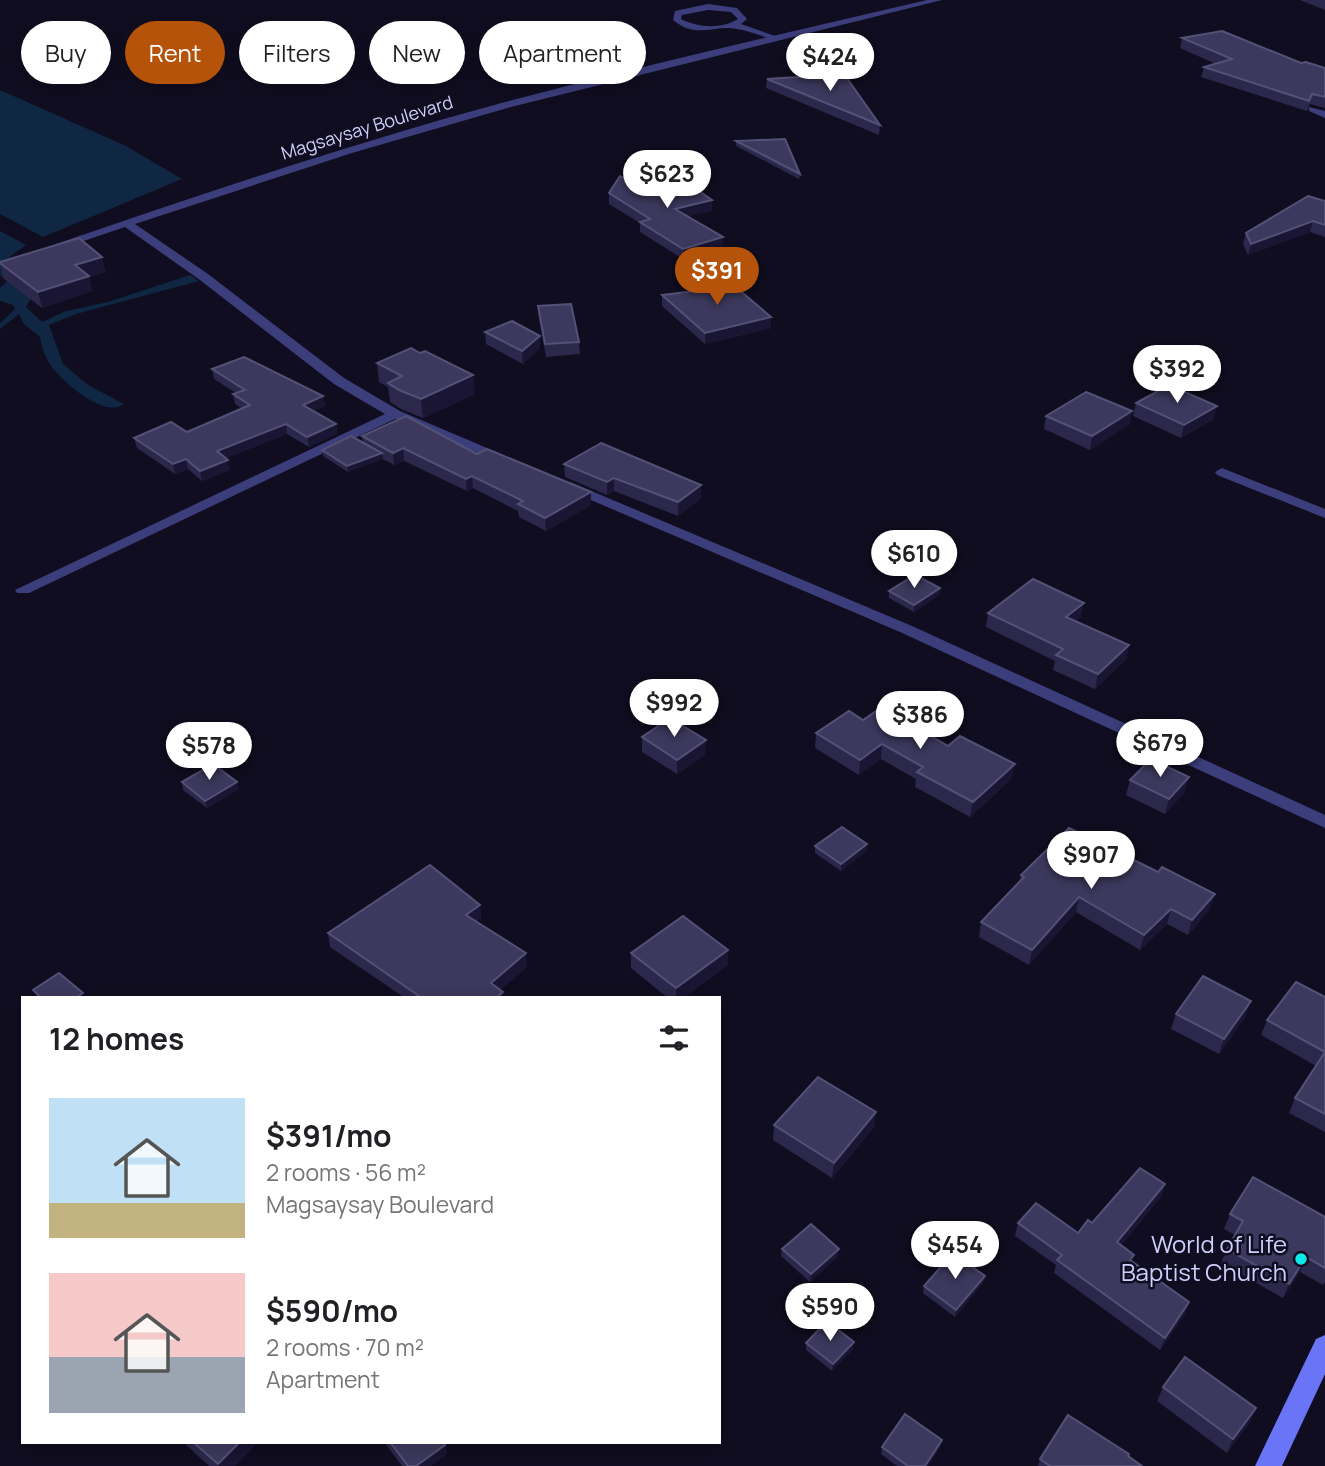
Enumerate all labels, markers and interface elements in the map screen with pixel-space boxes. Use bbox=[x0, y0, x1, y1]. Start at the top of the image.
chip: Buy bbox=[21, 21, 111, 84]
chip: Rent bbox=[125, 21, 225, 84]
chip: Filters bbox=[239, 21, 355, 84]
chip: New bbox=[369, 21, 465, 84]
chip: Apartment bbox=[479, 21, 646, 84]
pin: $424 bbox=[789, 34, 871, 93]
text: $424 bbox=[802, 40, 858, 72]
street label: Magsaysay Boulevard bbox=[278, 89, 456, 165]
pin: $623 bbox=[626, 150, 708, 210]
text: $623 bbox=[639, 157, 695, 189]
pin: $391 bbox=[676, 247, 758, 307]
text: $391 bbox=[691, 254, 743, 286]
pin: $392 bbox=[1136, 346, 1218, 405]
text: $392 bbox=[1149, 352, 1205, 384]
pin: $610 bbox=[873, 530, 955, 590]
text: $610 bbox=[887, 537, 941, 569]
pin: $992 bbox=[633, 680, 715, 739]
text: $992 bbox=[646, 686, 702, 718]
pin: $386 bbox=[879, 692, 961, 751]
text: $386 bbox=[892, 698, 948, 730]
pin: $679 bbox=[1119, 720, 1201, 779]
pin: $578 bbox=[168, 722, 250, 782]
text: $679 bbox=[1132, 726, 1188, 758]
text: $578 bbox=[182, 729, 236, 761]
pin: $907 bbox=[1050, 832, 1132, 891]
text: $907 bbox=[1063, 838, 1119, 870]
text: 12 homes bbox=[49, 1018, 184, 1059]
icon: filters bbox=[655, 1019, 693, 1057]
text: $391/mo bbox=[266, 1115, 391, 1156]
icon: home bbox=[105, 1126, 189, 1210]
text: 2 rooms · 56 m² bbox=[266, 1156, 426, 1188]
text: Magsaysay Boulevard bbox=[266, 1188, 494, 1220]
pin: $454 bbox=[914, 1222, 996, 1281]
place label: World of Life Baptist Church bbox=[1121, 1227, 1287, 1288]
text: $454 bbox=[927, 1228, 983, 1260]
marker: World of Life Baptist Church bbox=[1293, 1251, 1309, 1267]
pin: $590 bbox=[789, 1284, 871, 1343]
text: $590/mo bbox=[266, 1290, 398, 1331]
text: $590 bbox=[801, 1290, 859, 1322]
icon: home bbox=[105, 1301, 189, 1385]
text: 2 rooms · 70 m² bbox=[266, 1331, 424, 1363]
text: Apartment bbox=[266, 1363, 380, 1395]

